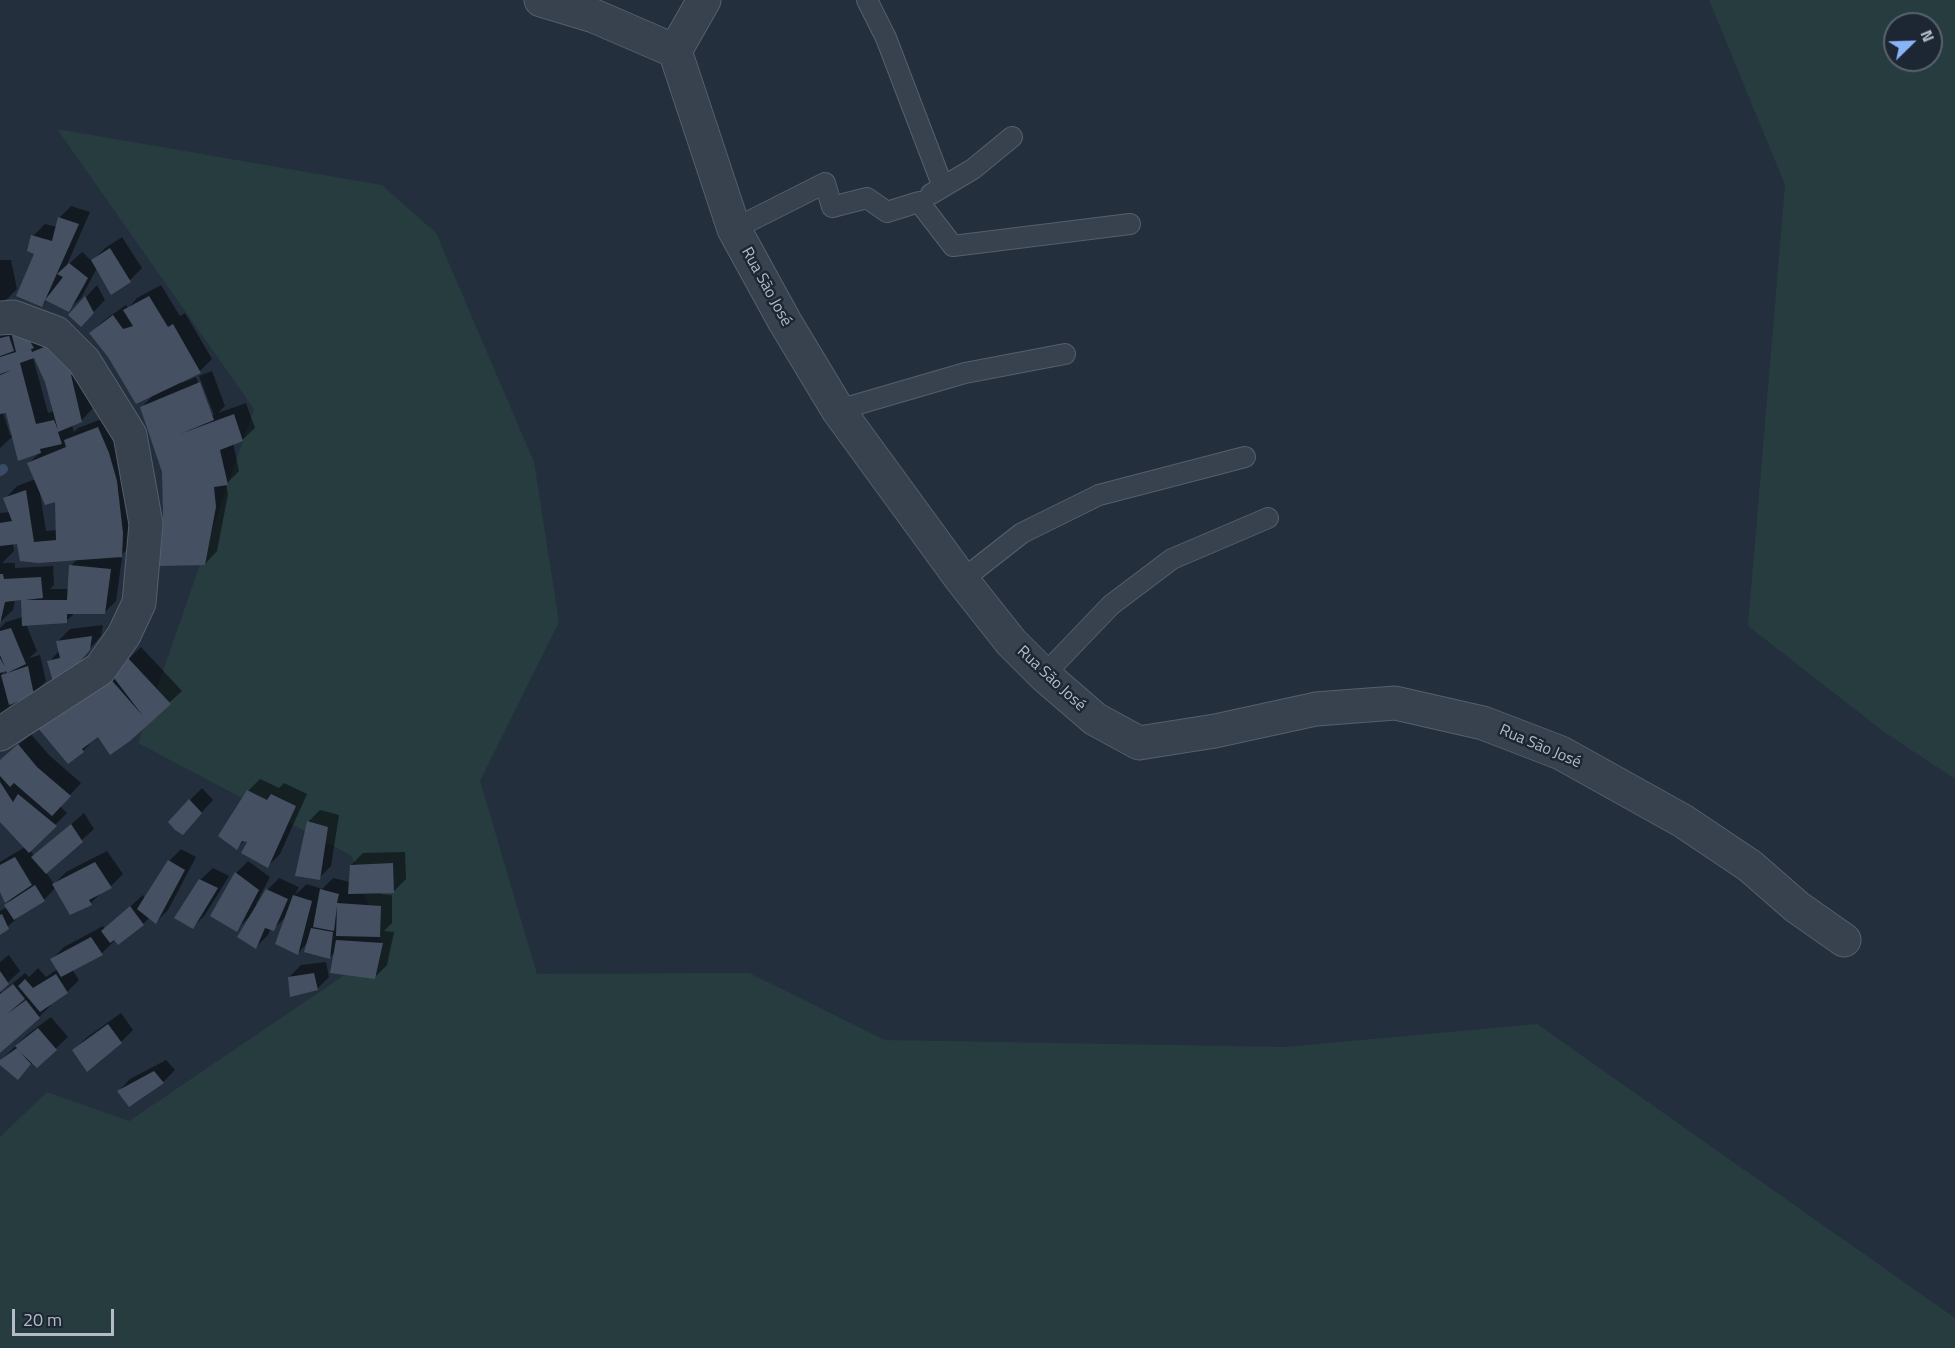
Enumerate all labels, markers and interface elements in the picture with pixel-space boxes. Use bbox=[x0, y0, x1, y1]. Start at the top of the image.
north arrow bbox=[1883, 12, 1943, 72]
text: N bbox=[1915, 26, 1941, 46]
street label: Rua São José bbox=[737, 244, 795, 330]
street label: Rua São José bbox=[1013, 642, 1089, 716]
street label: Rua São José bbox=[1496, 721, 1584, 773]
scale bar bbox=[15, 1297, 117, 1335]
text: 20 m bbox=[23, 1306, 62, 1333]

